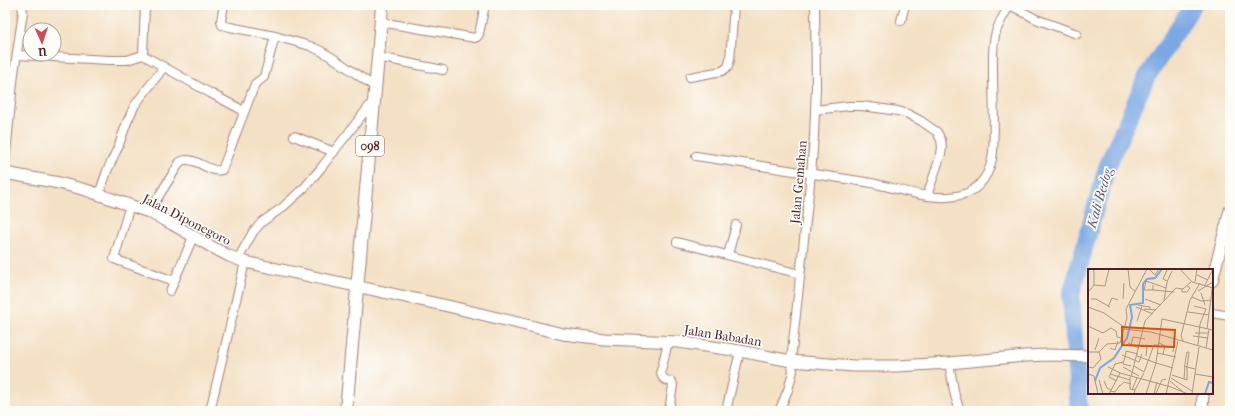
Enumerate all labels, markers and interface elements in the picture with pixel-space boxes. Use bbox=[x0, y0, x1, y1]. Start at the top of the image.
north arrow bbox=[22, 22, 62, 62]
text: U bbox=[37, 45, 48, 58]
road number: 098 bbox=[356, 136, 384, 156]
street label: Jalan Gemahan bbox=[787, 139, 810, 225]
water label: Kali Bedog bbox=[1083, 166, 1116, 231]
street label: Jalan Diponegoro bbox=[139, 190, 234, 248]
inset map bbox=[1088, 269, 1213, 394]
street label: Jalan Babadan bbox=[682, 322, 763, 349]

